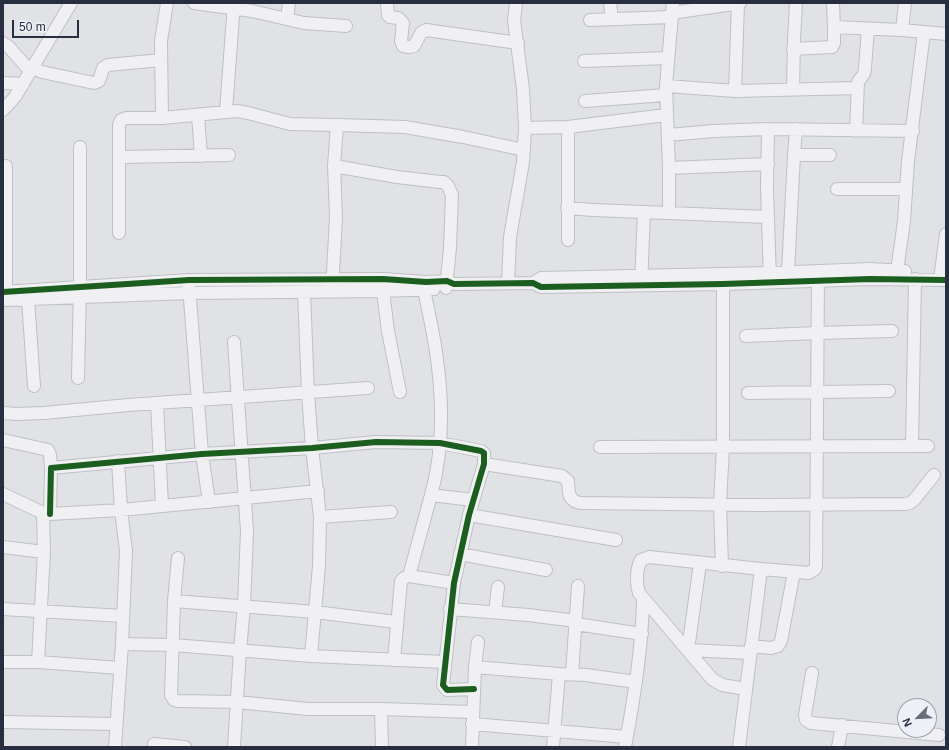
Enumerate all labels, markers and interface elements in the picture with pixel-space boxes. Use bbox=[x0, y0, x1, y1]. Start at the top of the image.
scale bar bbox=[14, 12, 81, 38]
text: 50 m bbox=[19, 20, 46, 34]
north arrow bbox=[897, 698, 937, 738]
text: N bbox=[900, 716, 914, 729]

